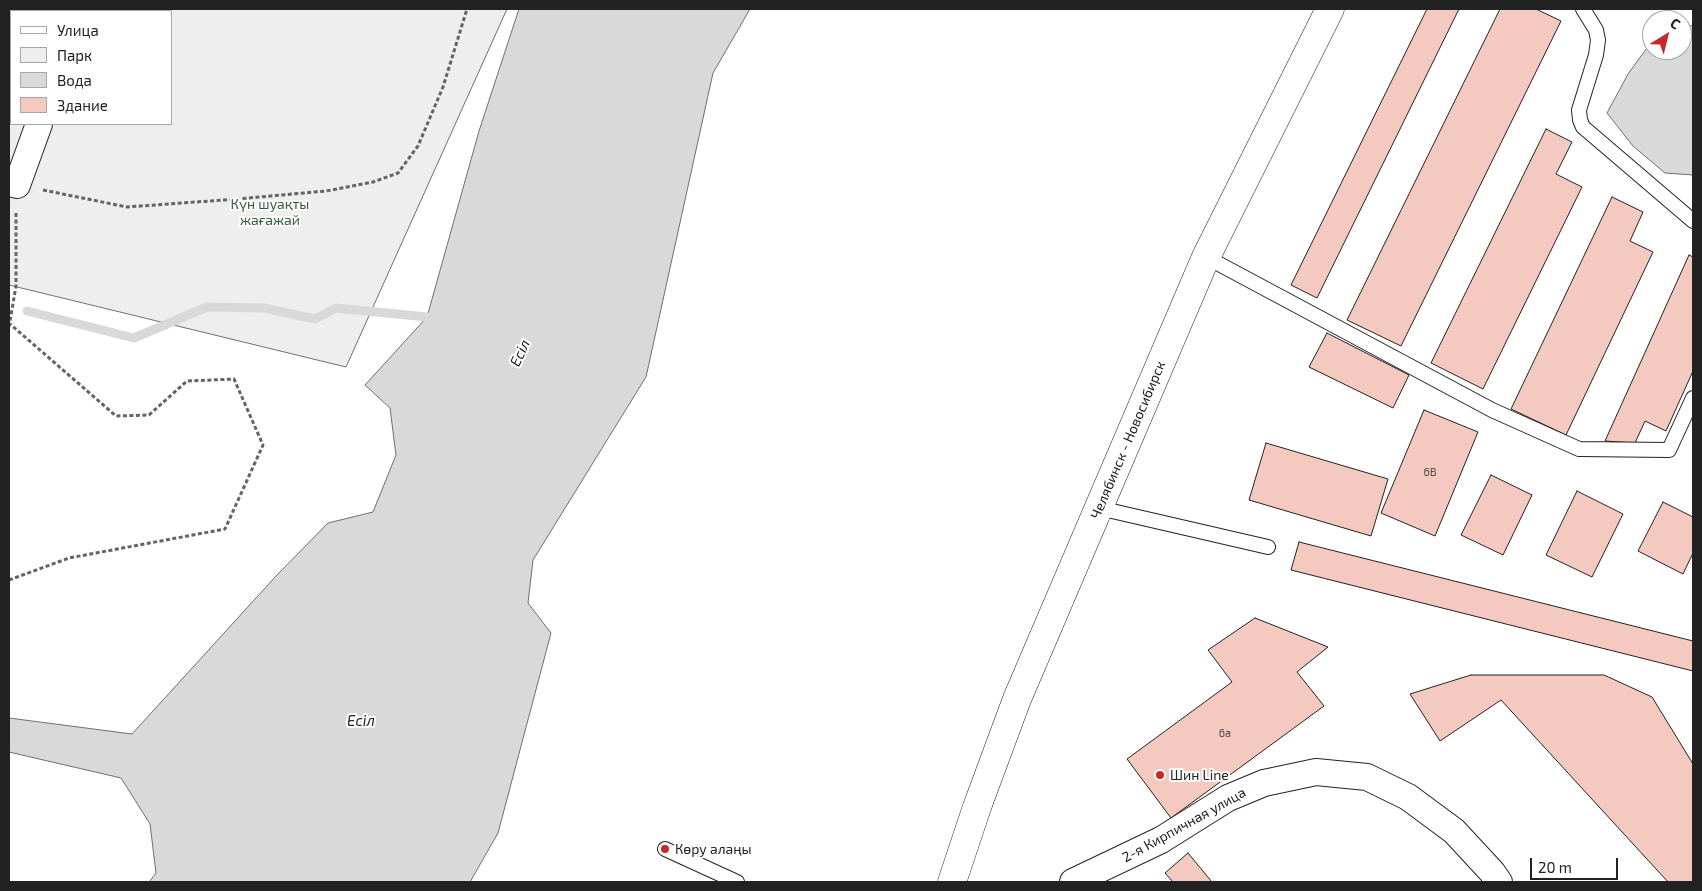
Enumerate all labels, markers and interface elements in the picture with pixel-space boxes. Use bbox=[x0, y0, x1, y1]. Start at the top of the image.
legend bbox=[10, 10, 172, 125]
north arrow bbox=[1642, 10, 1692, 60]
text: С bbox=[1667, 14, 1684, 33]
text: Улица bbox=[57, 21, 99, 39]
text: Парк bbox=[57, 46, 92, 64]
text: Вода bbox=[57, 71, 92, 89]
text: Здание bbox=[57, 96, 108, 114]
park label: Күн шуақты жағажай bbox=[231, 196, 309, 228]
water label: Есіл bbox=[506, 337, 534, 369]
street label: Челябинск - Новосибирск bbox=[1087, 358, 1169, 522]
house number: 6В bbox=[1423, 465, 1437, 479]
water label: Есіл bbox=[347, 712, 375, 730]
house number: 6а bbox=[1219, 726, 1231, 740]
place label: Шин Line bbox=[1170, 767, 1229, 783]
marker: Шин Line bbox=[1154, 769, 1166, 781]
street label: 2-я Кирпичная улица bbox=[1119, 784, 1249, 866]
place label: Көру алаңы bbox=[675, 841, 752, 857]
marker: Көру алаңы bbox=[659, 843, 671, 855]
scale bar bbox=[1532, 848, 1620, 880]
text: 20 m bbox=[1538, 858, 1572, 876]

